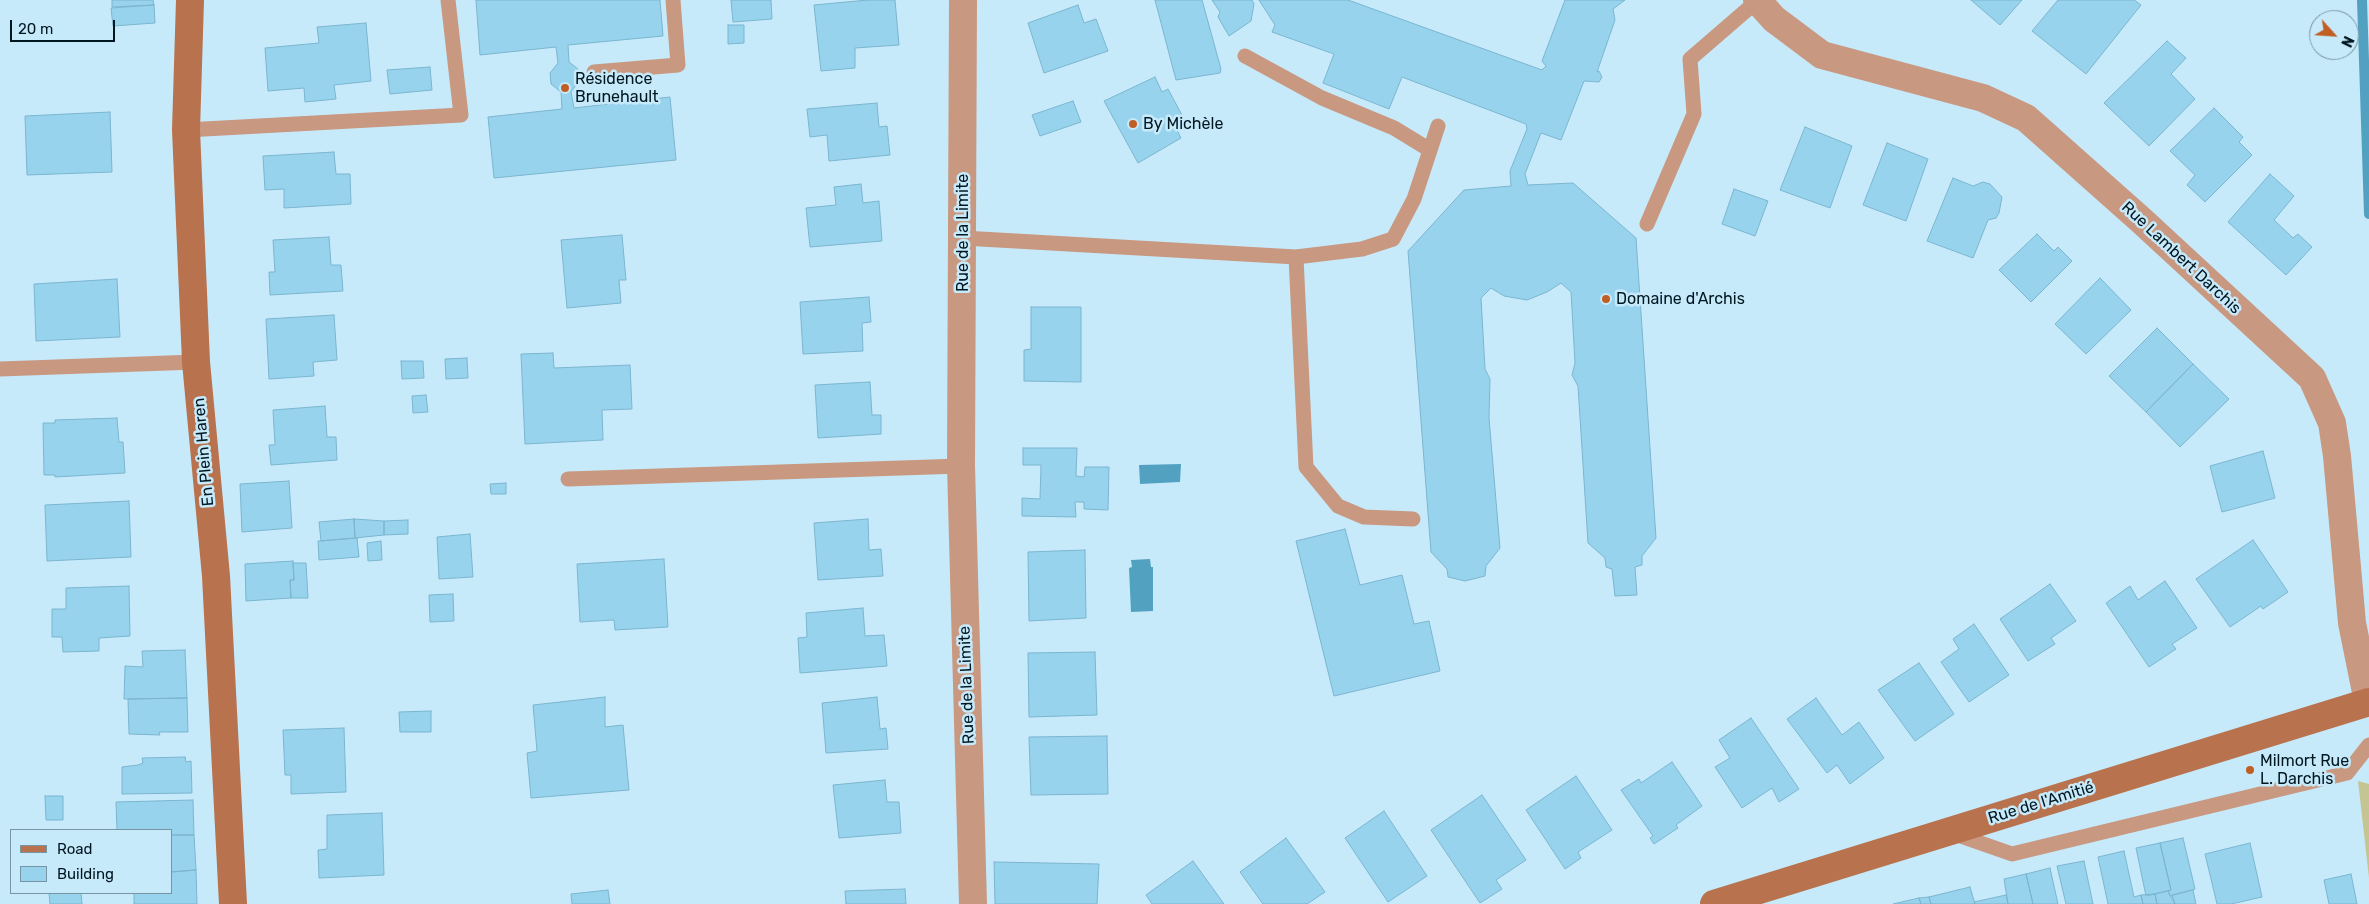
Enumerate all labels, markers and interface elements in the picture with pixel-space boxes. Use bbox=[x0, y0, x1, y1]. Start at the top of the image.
scale bar bbox=[12, 10, 118, 42]
north arrow bbox=[2309, 10, 2359, 60]
text: 20 m bbox=[18, 20, 53, 38]
text: N bbox=[2337, 33, 2357, 50]
place label: Résidence Brunehault bbox=[575, 69, 658, 107]
marker: Résidence Brunehault bbox=[559, 82, 571, 94]
place label: By Michèle bbox=[1143, 114, 1223, 134]
marker: By Michèle bbox=[1127, 118, 1139, 130]
street label: Rue de la Limite bbox=[953, 174, 973, 292]
street label: Rue Lambert Darchis bbox=[2117, 198, 2245, 318]
place label: Domaine d'Archis bbox=[1616, 289, 1745, 309]
marker: Domaine d'Archis bbox=[1600, 293, 1612, 305]
street label: En Plein Haren bbox=[190, 397, 218, 507]
street label: Rue de la Limite bbox=[955, 626, 979, 744]
place label: Milmort Rue L. Darchis bbox=[2260, 751, 2349, 789]
marker: Milmort Rue L. Darchis bbox=[2244, 764, 2256, 776]
street label: Rue de l'Amitié bbox=[1986, 778, 2096, 828]
legend bbox=[10, 829, 172, 894]
text: Road bbox=[57, 840, 93, 858]
text: Building bbox=[57, 865, 114, 883]

